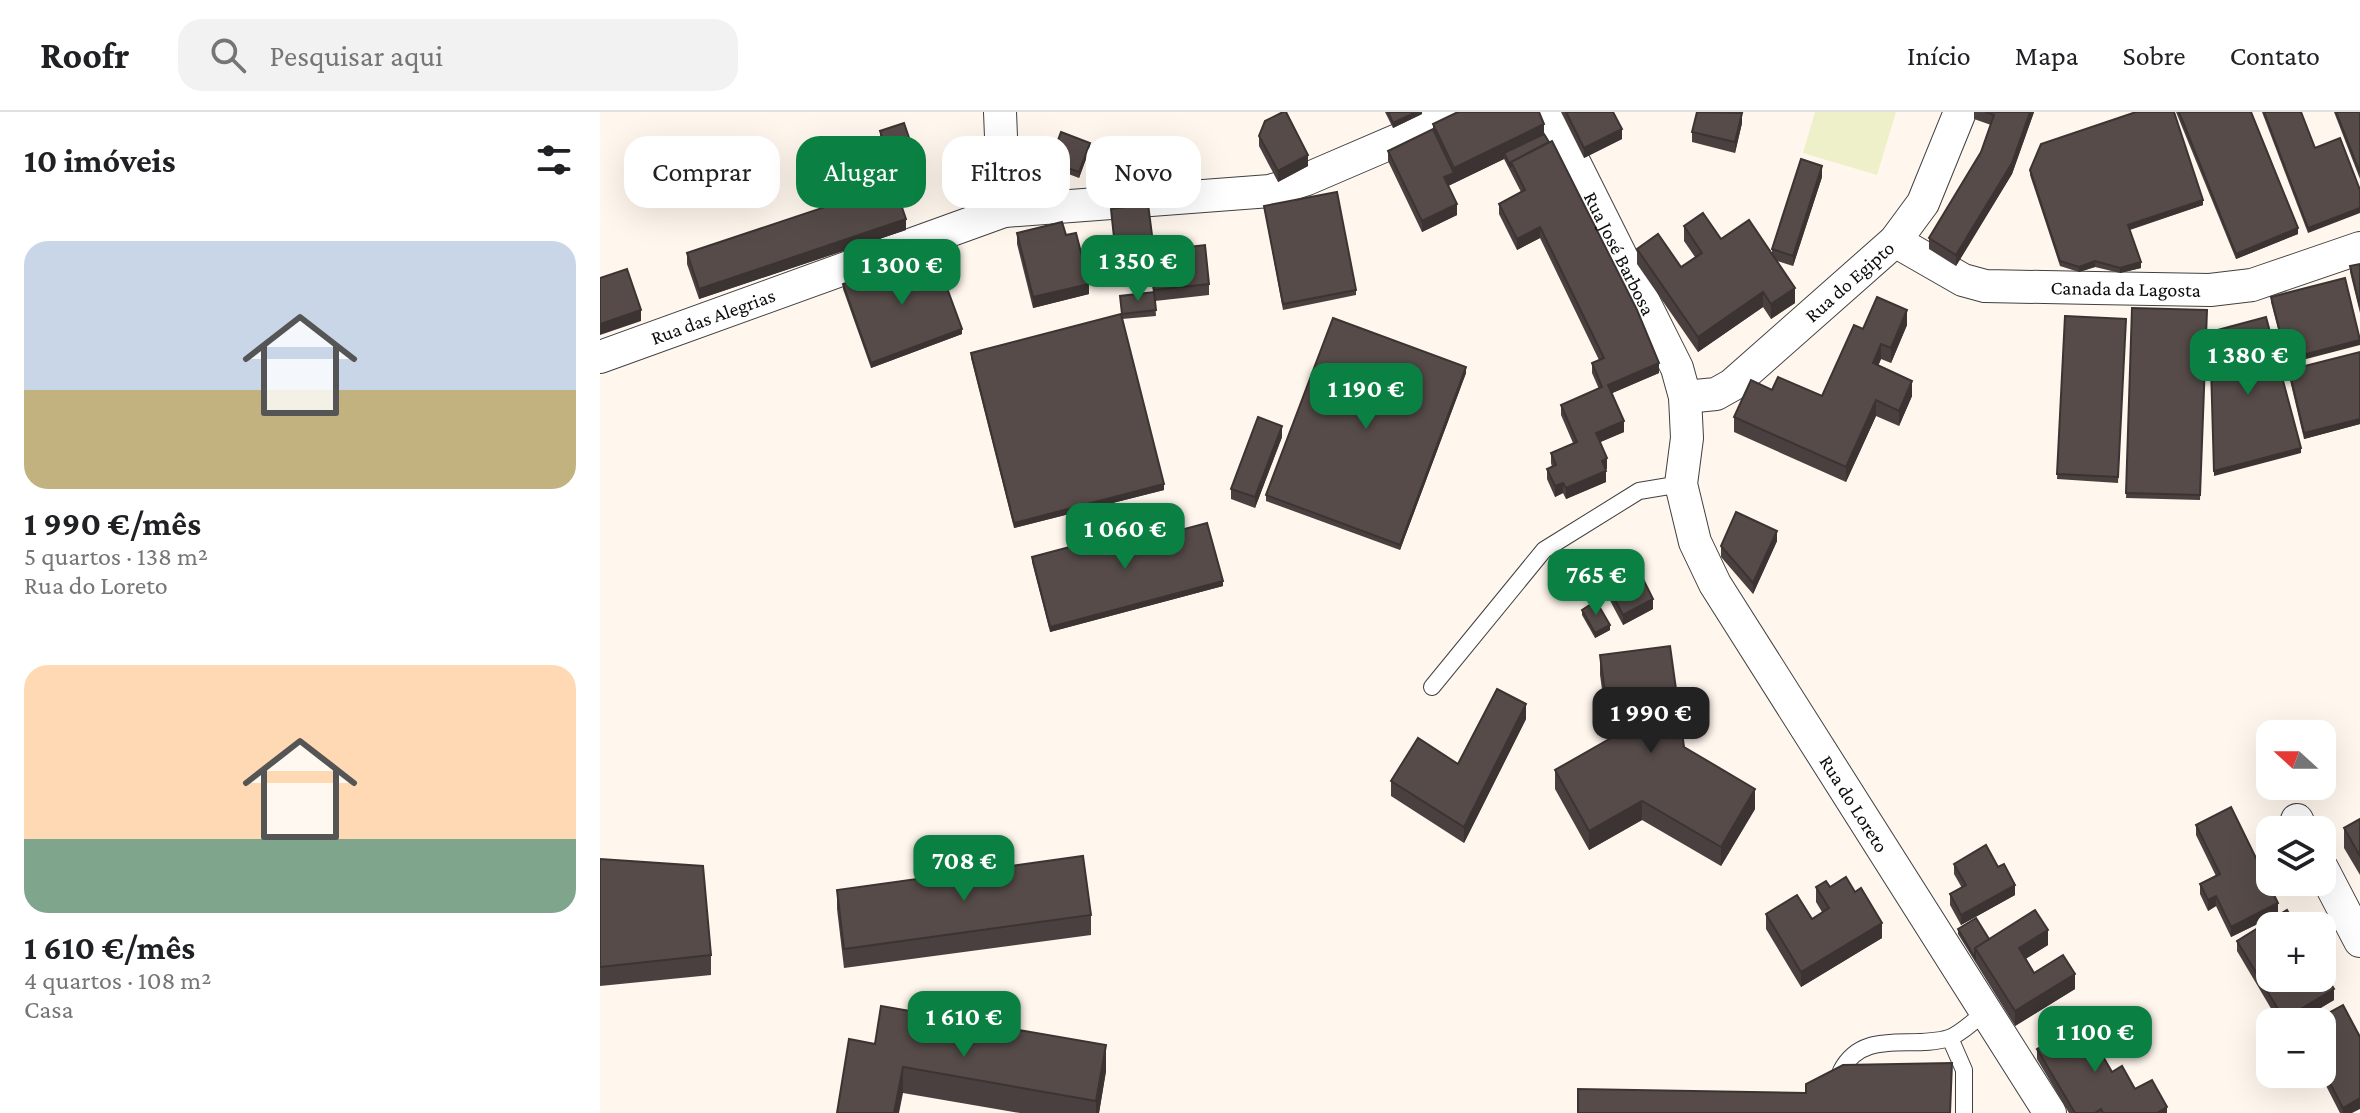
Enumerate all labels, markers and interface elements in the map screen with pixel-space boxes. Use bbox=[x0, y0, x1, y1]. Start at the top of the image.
search box bbox=[178, 19, 738, 91]
icon: search bbox=[206, 33, 250, 77]
text: Roofr bbox=[40, 34, 130, 76]
text: Pesquisar aqui bbox=[270, 39, 443, 72]
text: Início bbox=[1907, 40, 1971, 71]
text: Mapa bbox=[2015, 40, 2079, 71]
text: Sobre bbox=[2123, 40, 2186, 71]
text: Contato bbox=[2230, 40, 2320, 71]
chip: Comprar bbox=[624, 136, 780, 208]
chip: Alugar bbox=[796, 136, 926, 208]
chip: Filtros bbox=[942, 136, 1070, 208]
chip: Novo bbox=[1086, 136, 1201, 208]
icon: filters bbox=[532, 138, 576, 182]
text: 10 imóveis bbox=[24, 142, 176, 179]
street label: Rua José Barbosa bbox=[1580, 188, 1660, 319]
pin: 1 350 € bbox=[1064, 235, 1212, 303]
street label: Rua do Egipto bbox=[1800, 236, 1898, 326]
pin: 1 300 € bbox=[828, 239, 976, 307]
text: 1 350 € bbox=[1099, 246, 1177, 275]
text: 1 300 € bbox=[861, 250, 943, 279]
street label: Canada da Lagosta bbox=[2050, 276, 2201, 301]
street label: Rua das Alegrias bbox=[648, 284, 778, 349]
icon: home bbox=[228, 293, 372, 437]
pin: 1 380 € bbox=[2174, 329, 2322, 397]
text: 1 380 € bbox=[2208, 340, 2288, 369]
pin: 1 190 € bbox=[1292, 363, 1440, 431]
text: 1 190 € bbox=[1328, 374, 1404, 403]
pin: 1 060 € bbox=[1051, 503, 1199, 571]
text: 1 990 €/mês bbox=[24, 505, 201, 542]
text: 1 060 € bbox=[1084, 514, 1166, 543]
text: 5 quartos · 138 m² bbox=[24, 542, 208, 571]
pin: 765 € bbox=[1540, 549, 1652, 617]
text: 765 € bbox=[1566, 560, 1626, 589]
text: Rua do Loreto bbox=[24, 571, 168, 600]
pin: 1 990 € bbox=[1577, 687, 1725, 755]
text: 1 990 € bbox=[1611, 698, 1691, 727]
icon: home bbox=[228, 717, 372, 861]
north arrow bbox=[2256, 720, 2336, 800]
map controls bbox=[2256, 720, 2336, 1088]
street label: Rua do Loreto bbox=[1815, 751, 1893, 856]
button: layers bbox=[2256, 816, 2336, 896]
pin: 708 € bbox=[908, 835, 1020, 903]
text: 708 € bbox=[931, 846, 997, 875]
button: + bbox=[2256, 912, 2336, 992]
text: 1 610 €/mês bbox=[24, 929, 195, 966]
text: 4 quartos · 108 m² bbox=[24, 966, 211, 995]
pin: 1 610 € bbox=[890, 991, 1038, 1059]
text: Casa bbox=[24, 995, 74, 1024]
text: 1 610 € bbox=[926, 1002, 1002, 1031]
pin: 1 100 € bbox=[2021, 1006, 2169, 1074]
button: − bbox=[2256, 1008, 2336, 1088]
text: 1 100 € bbox=[2056, 1017, 2134, 1046]

